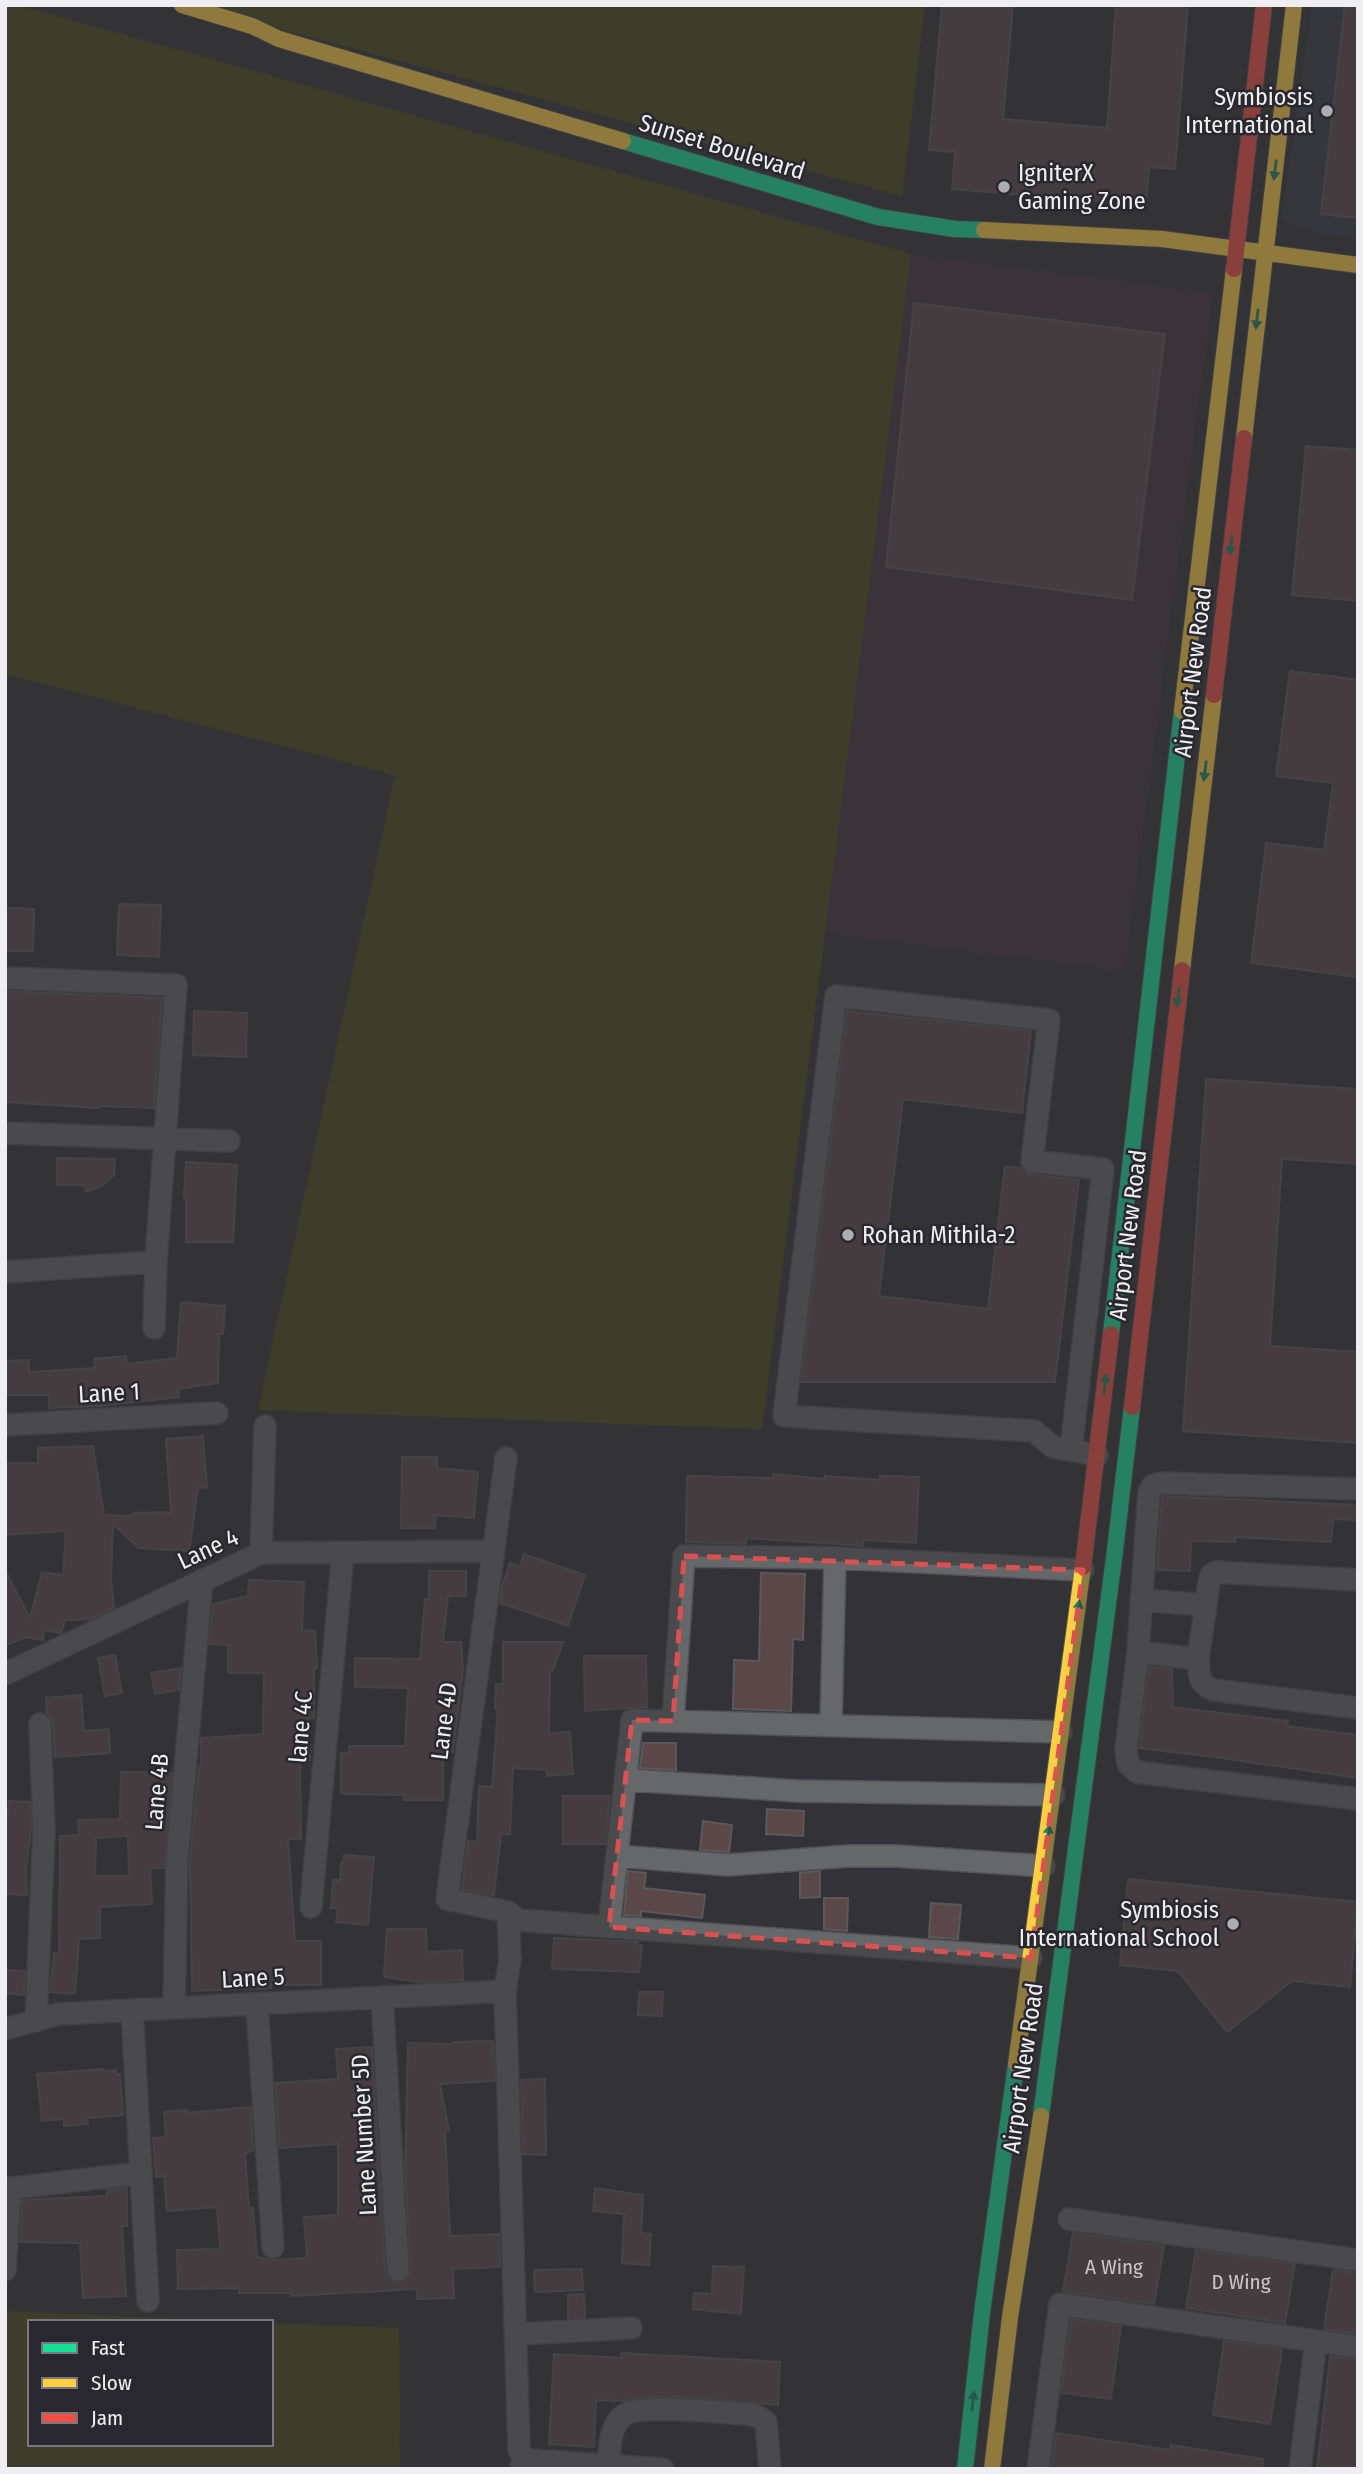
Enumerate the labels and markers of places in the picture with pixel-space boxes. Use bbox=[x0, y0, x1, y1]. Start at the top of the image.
place label: Symbiosis International bbox=[1185, 83, 1313, 139]
marker: Symbiosis International bbox=[1319, 103, 1335, 119]
place label: IgniterX Gaming Zone bbox=[1018, 159, 1146, 215]
marker: IgniterX Gaming Zone bbox=[996, 179, 1012, 195]
place label: Rohan Mithila-2 bbox=[862, 1221, 1015, 1249]
marker: Rohan Mithila-2 bbox=[840, 1227, 856, 1243]
place label: Symbiosis International School bbox=[1019, 1896, 1219, 1952]
marker: Symbiosis International School bbox=[1225, 1916, 1241, 1932]

